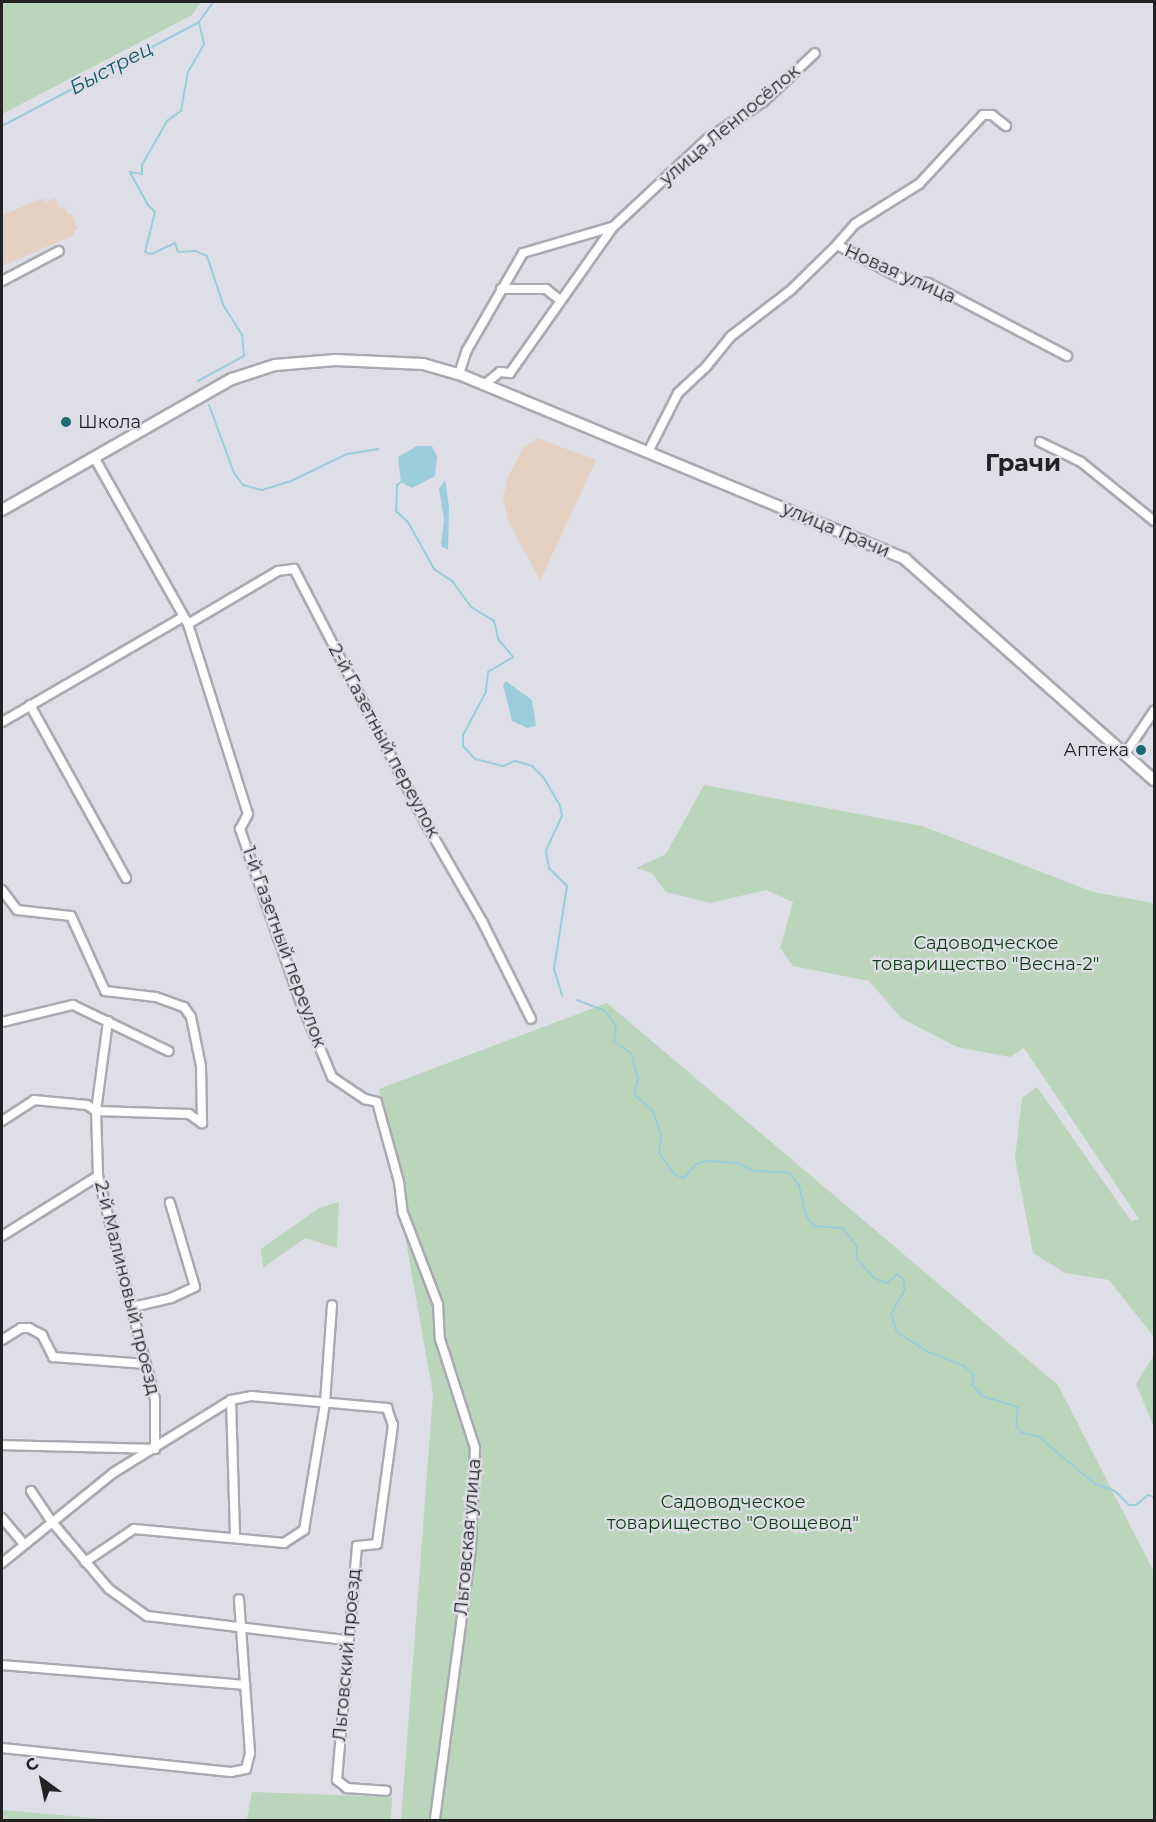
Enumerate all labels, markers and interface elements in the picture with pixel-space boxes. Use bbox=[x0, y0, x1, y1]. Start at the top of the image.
water label: Быстрец bbox=[65, 36, 157, 100]
street label: улица Ленпосёлок bbox=[656, 60, 804, 190]
street label: Новая улица bbox=[841, 240, 959, 308]
place label: Школа bbox=[78, 411, 141, 433]
marker: Школа bbox=[59, 415, 73, 429]
district label: Грачи bbox=[985, 449, 1061, 477]
street label: улица Грачи bbox=[779, 498, 893, 562]
street label: 2-й Газетный переулок bbox=[324, 641, 444, 841]
place label: Аптека bbox=[1063, 739, 1129, 761]
marker: Аптека bbox=[1134, 743, 1148, 757]
street label: 1-й Газетный переулок bbox=[238, 843, 330, 1051]
park label: Садоводческое товарищество "Весна-2" bbox=[873, 933, 1099, 976]
street label: 2-й Малиновый проезд bbox=[90, 1179, 164, 1397]
street label: Льговская улица bbox=[450, 1458, 486, 1616]
park label: Садоводческое товарищество "Овощевод" bbox=[607, 1492, 859, 1534]
street label: Льговский проезд bbox=[329, 1568, 365, 1742]
north arrow bbox=[12, 1750, 72, 1810]
text: С bbox=[22, 1753, 42, 1776]

